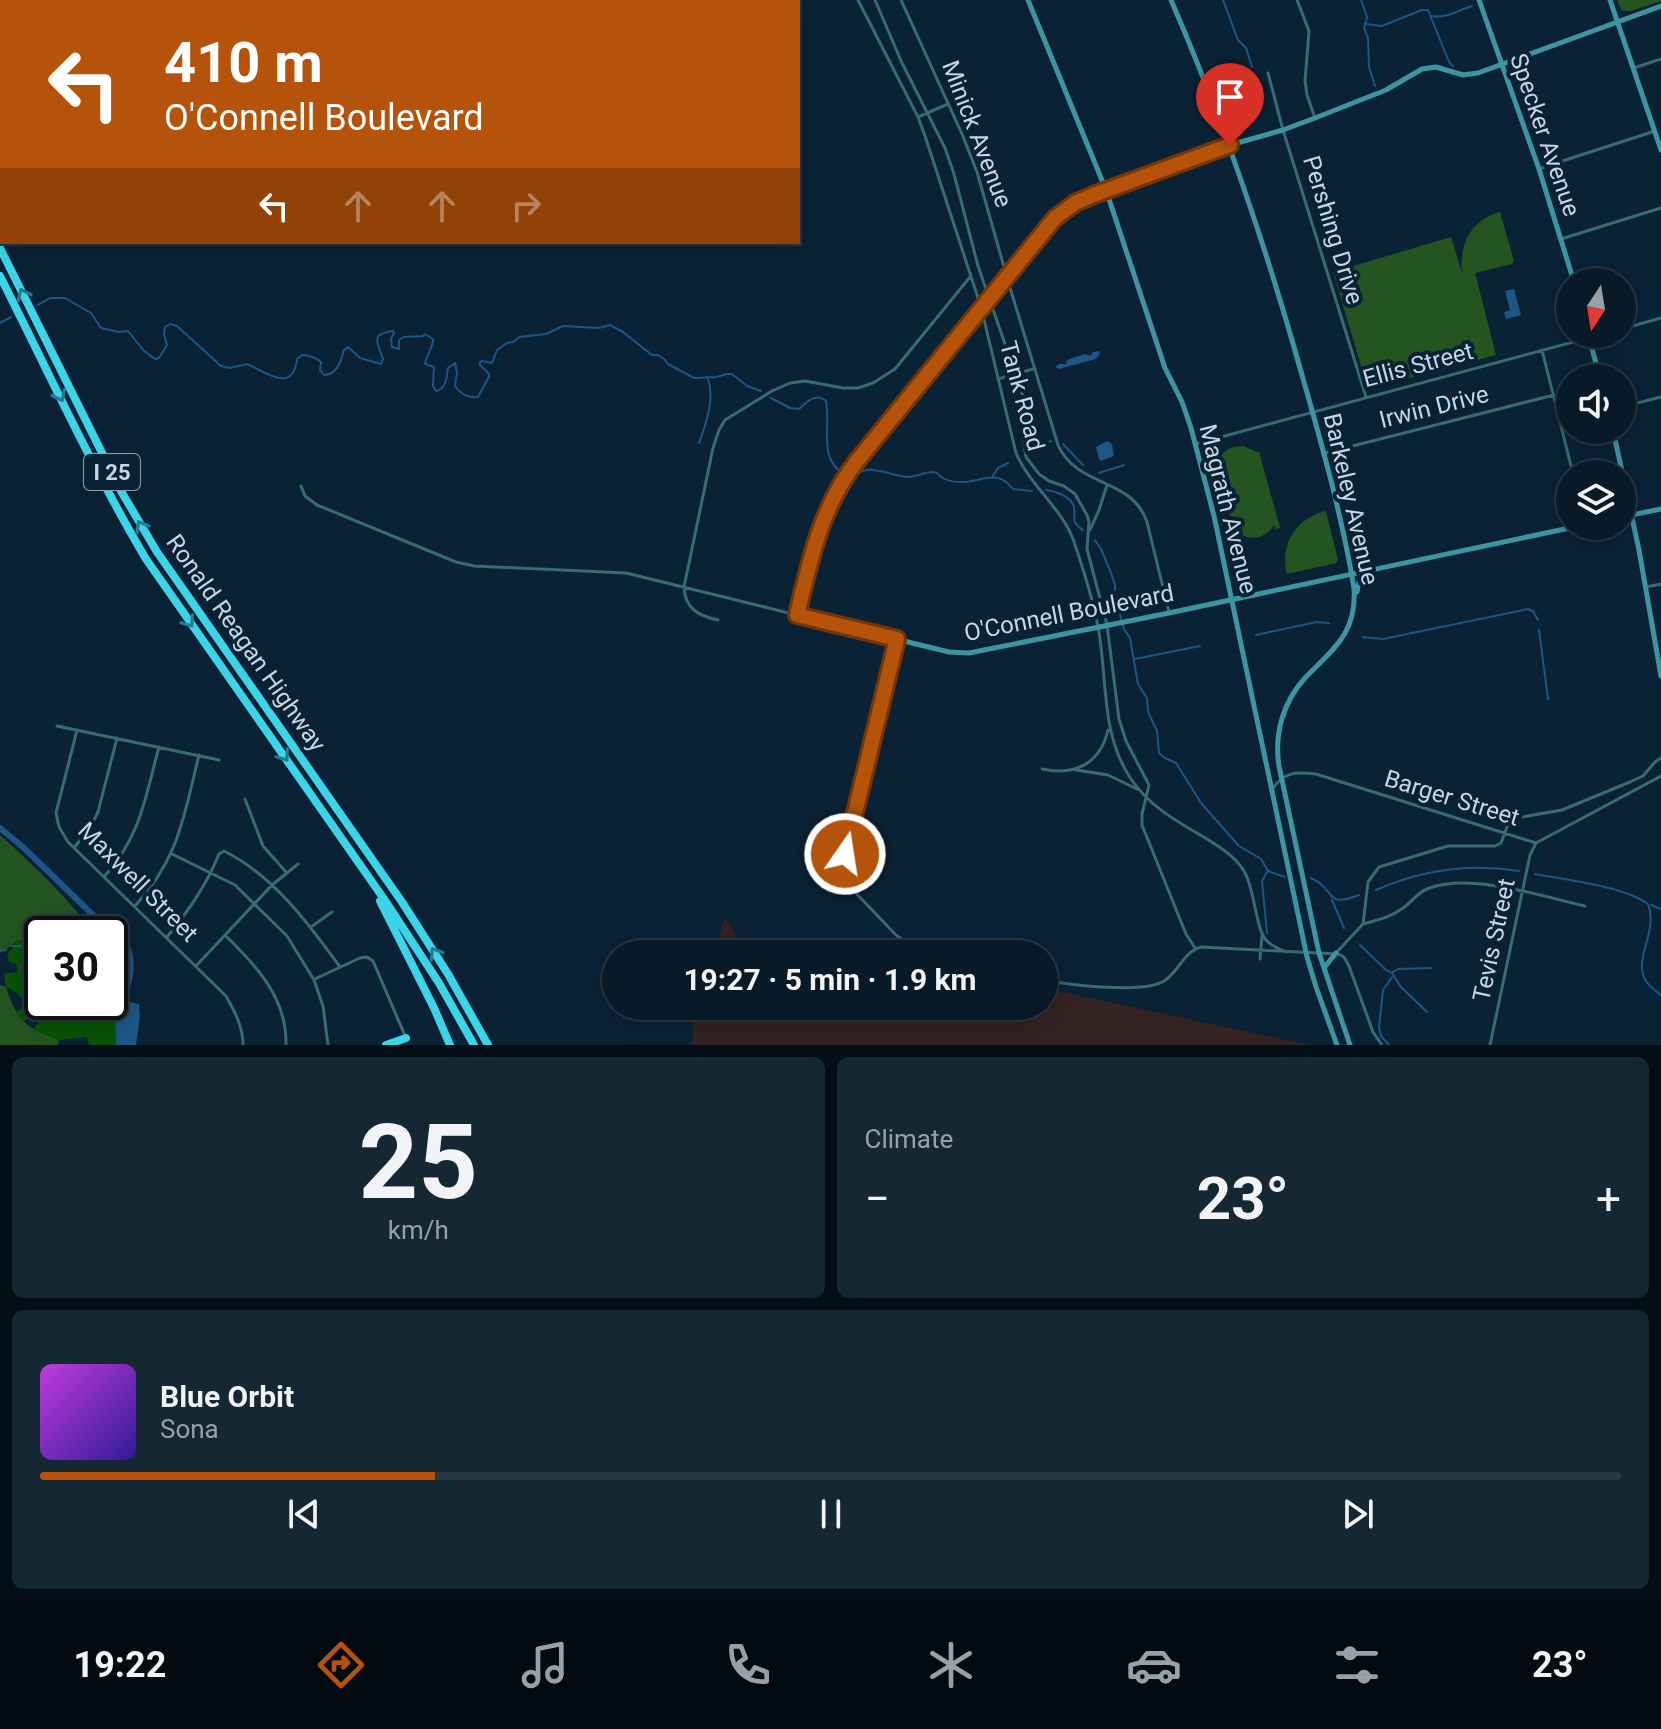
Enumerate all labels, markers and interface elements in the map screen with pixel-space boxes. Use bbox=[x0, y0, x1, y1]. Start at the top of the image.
text: 410 m bbox=[164, 30, 323, 96]
icon: left bbox=[32, 32, 136, 136]
street label: Specker Avenue bbox=[1504, 50, 1586, 220]
street label: Minick Avenue bbox=[936, 57, 1018, 211]
pin bbox=[1196, 63, 1264, 145]
icon: arrive bbox=[1208, 75, 1252, 119]
text: O'Connell Boulevard bbox=[164, 97, 484, 139]
street label: Pershing Drive bbox=[1297, 152, 1369, 308]
icon: left bbox=[252, 184, 296, 228]
icon: ahead bbox=[336, 184, 380, 228]
icon: ahead bbox=[420, 184, 464, 228]
icon: right bbox=[504, 184, 548, 228]
north arrow bbox=[1556, 268, 1636, 348]
map controls bbox=[1556, 268, 1636, 540]
one-way arrow bbox=[18, 288, 33, 303]
street label: Ellis Street bbox=[1360, 337, 1476, 393]
street label: Tank Road bbox=[994, 338, 1050, 454]
button: sound bbox=[1556, 364, 1636, 444]
street label: Irwin Drive bbox=[1376, 380, 1492, 434]
one-way arrow bbox=[50, 388, 65, 403]
street label: Barkeley Avenue bbox=[1318, 411, 1384, 587]
street label: Magrath Avenue bbox=[1193, 421, 1263, 597]
road number: I 25 bbox=[84, 454, 140, 490]
button: layers bbox=[1556, 460, 1636, 540]
one-way arrow bbox=[135, 520, 151, 535]
street label: Ronald Reagan Highway bbox=[160, 529, 332, 757]
street label: O'Connell Boulevard bbox=[962, 579, 1176, 647]
one-way arrow bbox=[179, 613, 194, 627]
one-way arrow bbox=[274, 748, 289, 762]
street label: Barger Street bbox=[1381, 764, 1523, 832]
position arrow bbox=[803, 812, 887, 896]
street label: Maxwell Street bbox=[72, 816, 204, 948]
street label: Tevis Street bbox=[1467, 876, 1521, 1004]
speed limit sign: 30 bbox=[24, 916, 128, 1020]
one-way arrow bbox=[430, 947, 445, 962]
text: 19:27 · 5 min · 1.9 km bbox=[683, 962, 977, 997]
text: 25 bbox=[359, 1102, 478, 1223]
text: Climate bbox=[865, 1124, 953, 1154]
text: 23° bbox=[1197, 1163, 1289, 1234]
text: − bbox=[865, 1173, 890, 1225]
text: + bbox=[1596, 1173, 1621, 1225]
text: km/h bbox=[388, 1215, 449, 1245]
text: Blue Orbit bbox=[160, 1379, 294, 1414]
text: Sona bbox=[160, 1414, 219, 1444]
icon: previous bbox=[282, 1492, 326, 1536]
icon: pause bbox=[809, 1492, 853, 1536]
icon: next bbox=[1336, 1492, 1380, 1536]
icon: directions bbox=[313, 1637, 369, 1693]
icon: music bbox=[517, 1637, 573, 1693]
icon: phone bbox=[720, 1637, 776, 1693]
icon: climate bbox=[923, 1637, 979, 1693]
icon: car bbox=[1126, 1637, 1182, 1693]
icon: filters bbox=[1329, 1637, 1385, 1693]
text: 19:22 bbox=[74, 1644, 166, 1686]
text: 23° bbox=[1532, 1644, 1587, 1686]

